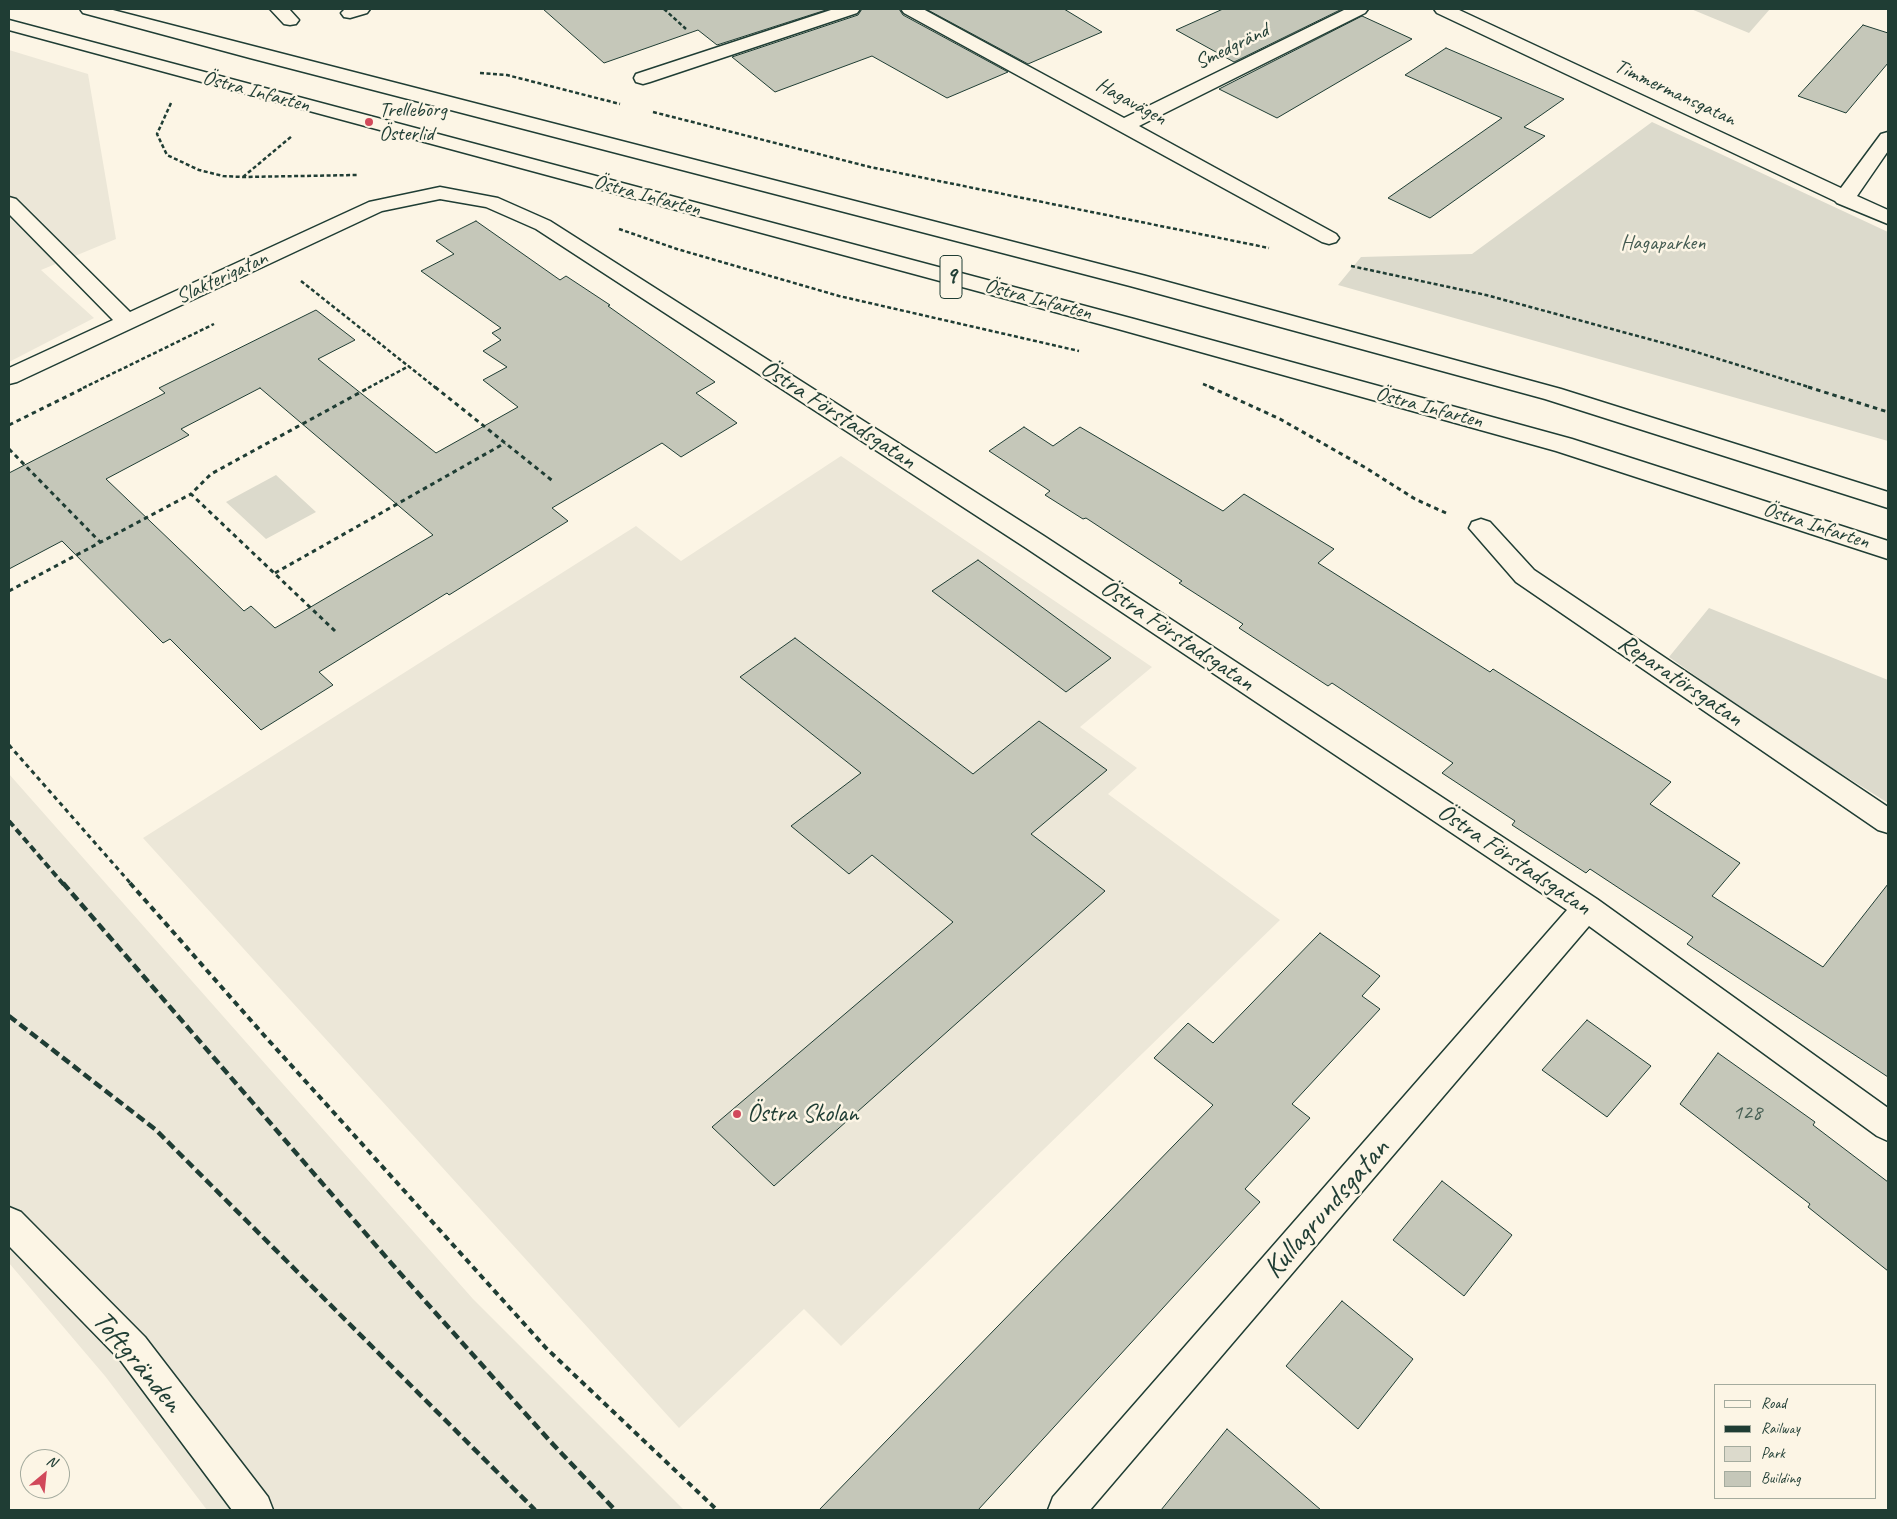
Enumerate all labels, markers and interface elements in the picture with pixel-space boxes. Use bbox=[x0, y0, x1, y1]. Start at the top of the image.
street label: Smedgränd bbox=[1191, 18, 1273, 76]
street label: Timmermansgatan bbox=[1610, 54, 1740, 132]
street label: Östra Infarten bbox=[200, 66, 312, 118]
street label: Hagavägen bbox=[1091, 72, 1171, 132]
place label: Trelleborg Österlid bbox=[379, 97, 447, 147]
marker: Trelleborg Österlid bbox=[363, 116, 375, 128]
street label: Östra Infarten bbox=[591, 170, 703, 222]
park label: Hagaparken bbox=[1620, 230, 1706, 256]
street label: Slakterigatan bbox=[172, 246, 272, 310]
road number: 9 bbox=[940, 256, 962, 298]
street label: Östra Infarten bbox=[982, 274, 1094, 326]
street label: Östra Förstadsgatan bbox=[755, 354, 921, 476]
street label: Östra Infarten bbox=[1373, 382, 1485, 434]
street label: Östra Infarten bbox=[1760, 497, 1872, 555]
street label: Östra Förstadsgatan bbox=[1094, 573, 1260, 699]
street label: Reparatörsgatan bbox=[1612, 628, 1748, 734]
street label: Östra Förstadsgatan bbox=[1431, 797, 1597, 923]
place label: Östra Skolan bbox=[747, 1099, 858, 1129]
house number: 128 bbox=[1732, 1100, 1762, 1126]
marker: Östra Skolan bbox=[731, 1108, 743, 1120]
street label: Kullagrundsgatan bbox=[1256, 1132, 1398, 1286]
street label: Toftgränden bbox=[84, 1304, 190, 1420]
legend bbox=[1714, 1384, 1877, 1499]
text: Road bbox=[1761, 1394, 1786, 1413]
text: Railway bbox=[1761, 1419, 1800, 1438]
text: Park bbox=[1761, 1444, 1785, 1463]
north arrow bbox=[20, 1449, 70, 1499]
text: N bbox=[44, 1452, 60, 1471]
text: Building bbox=[1761, 1469, 1800, 1488]

